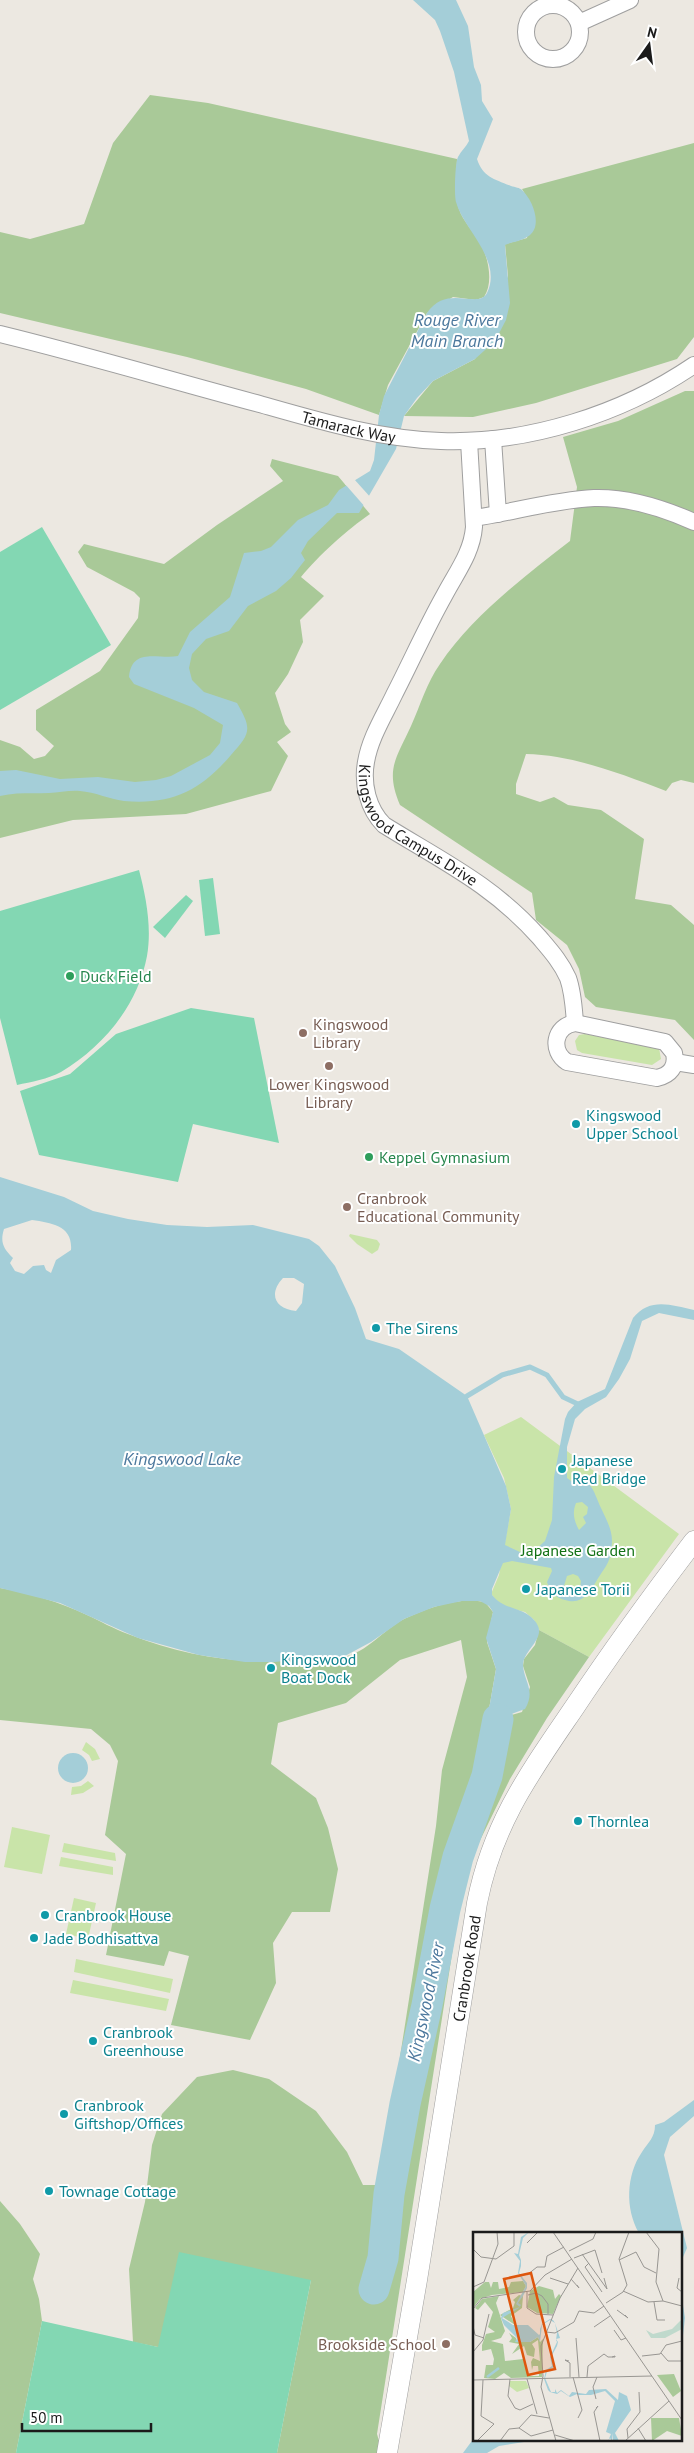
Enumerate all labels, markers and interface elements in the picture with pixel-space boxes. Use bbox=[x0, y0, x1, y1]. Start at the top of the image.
north arrow bbox=[624, 20, 674, 70]
text: N bbox=[646, 23, 659, 42]
water label: Rouge River Main Branch bbox=[411, 308, 503, 352]
street label: Tamarack Way bbox=[299, 406, 398, 447]
street label: Kingswood Campus Drive bbox=[355, 763, 482, 890]
place label: Duck Field bbox=[80, 966, 152, 986]
marker: Duck Field bbox=[64, 970, 76, 982]
place label: Kingswood Library bbox=[313, 1014, 388, 1052]
marker: Kingswood Library bbox=[297, 1027, 309, 1039]
marker: Lower Kingswood Library bbox=[323, 1060, 335, 1072]
place label: Lower Kingswood Library bbox=[269, 1074, 389, 1112]
place label: Kingswood Upper School bbox=[586, 1105, 678, 1143]
marker: Kingswood Upper School bbox=[570, 1118, 582, 1130]
place label: Keppel Gymnasium bbox=[379, 1147, 510, 1167]
marker: Keppel Gymnasium bbox=[363, 1151, 375, 1163]
place label: Cranbrook Educational Community bbox=[357, 1188, 520, 1226]
marker: Cranbrook Educational Community bbox=[341, 1201, 353, 1213]
place label: The Sirens bbox=[386, 1318, 458, 1338]
marker: The Sirens bbox=[370, 1322, 382, 1334]
water label: Kingswood Lake bbox=[123, 1447, 241, 1470]
place label: Japanese Red Bridge bbox=[571, 1450, 646, 1488]
marker: Japanese Red Bridge bbox=[556, 1463, 568, 1475]
park label: Japanese Garden bbox=[520, 1540, 635, 1560]
place label: Japanese Torii bbox=[535, 1579, 630, 1599]
marker: Japanese Torii bbox=[520, 1583, 532, 1595]
place label: Kingswood Boat Dock bbox=[281, 1649, 356, 1687]
marker: Kingswood Boat Dock bbox=[265, 1662, 277, 1674]
place label: Thornlea bbox=[588, 1811, 649, 1831]
marker: Thornlea bbox=[572, 1815, 584, 1827]
place label: Cranbrook House bbox=[55, 1905, 172, 1925]
marker: Cranbrook House bbox=[39, 1909, 51, 1921]
street label: Cranbrook Road bbox=[448, 1914, 485, 2023]
place label: Jade Bodhisattva bbox=[43, 1928, 158, 1948]
marker: Jade Bodhisattva bbox=[28, 1932, 40, 1944]
water label: Kingswood River bbox=[402, 1939, 450, 2063]
place label: Cranbrook Greenhouse bbox=[103, 2022, 184, 2060]
marker: Cranbrook Greenhouse bbox=[87, 2035, 99, 2047]
place label: Cranbrook Giftshop/Offices bbox=[74, 2095, 183, 2133]
marker: Cranbrook Giftshop/Offices bbox=[58, 2108, 70, 2120]
place label: Townage Cottage bbox=[59, 2181, 176, 2201]
marker: Townage Cottage bbox=[43, 2185, 55, 2197]
inset map bbox=[473, 2232, 682, 2440]
place label: Brookside School bbox=[318, 2334, 436, 2354]
marker: Brookside School bbox=[440, 2338, 452, 2350]
scale bar bbox=[22, 2400, 151, 2432]
text: 50 m bbox=[30, 2408, 63, 2427]

